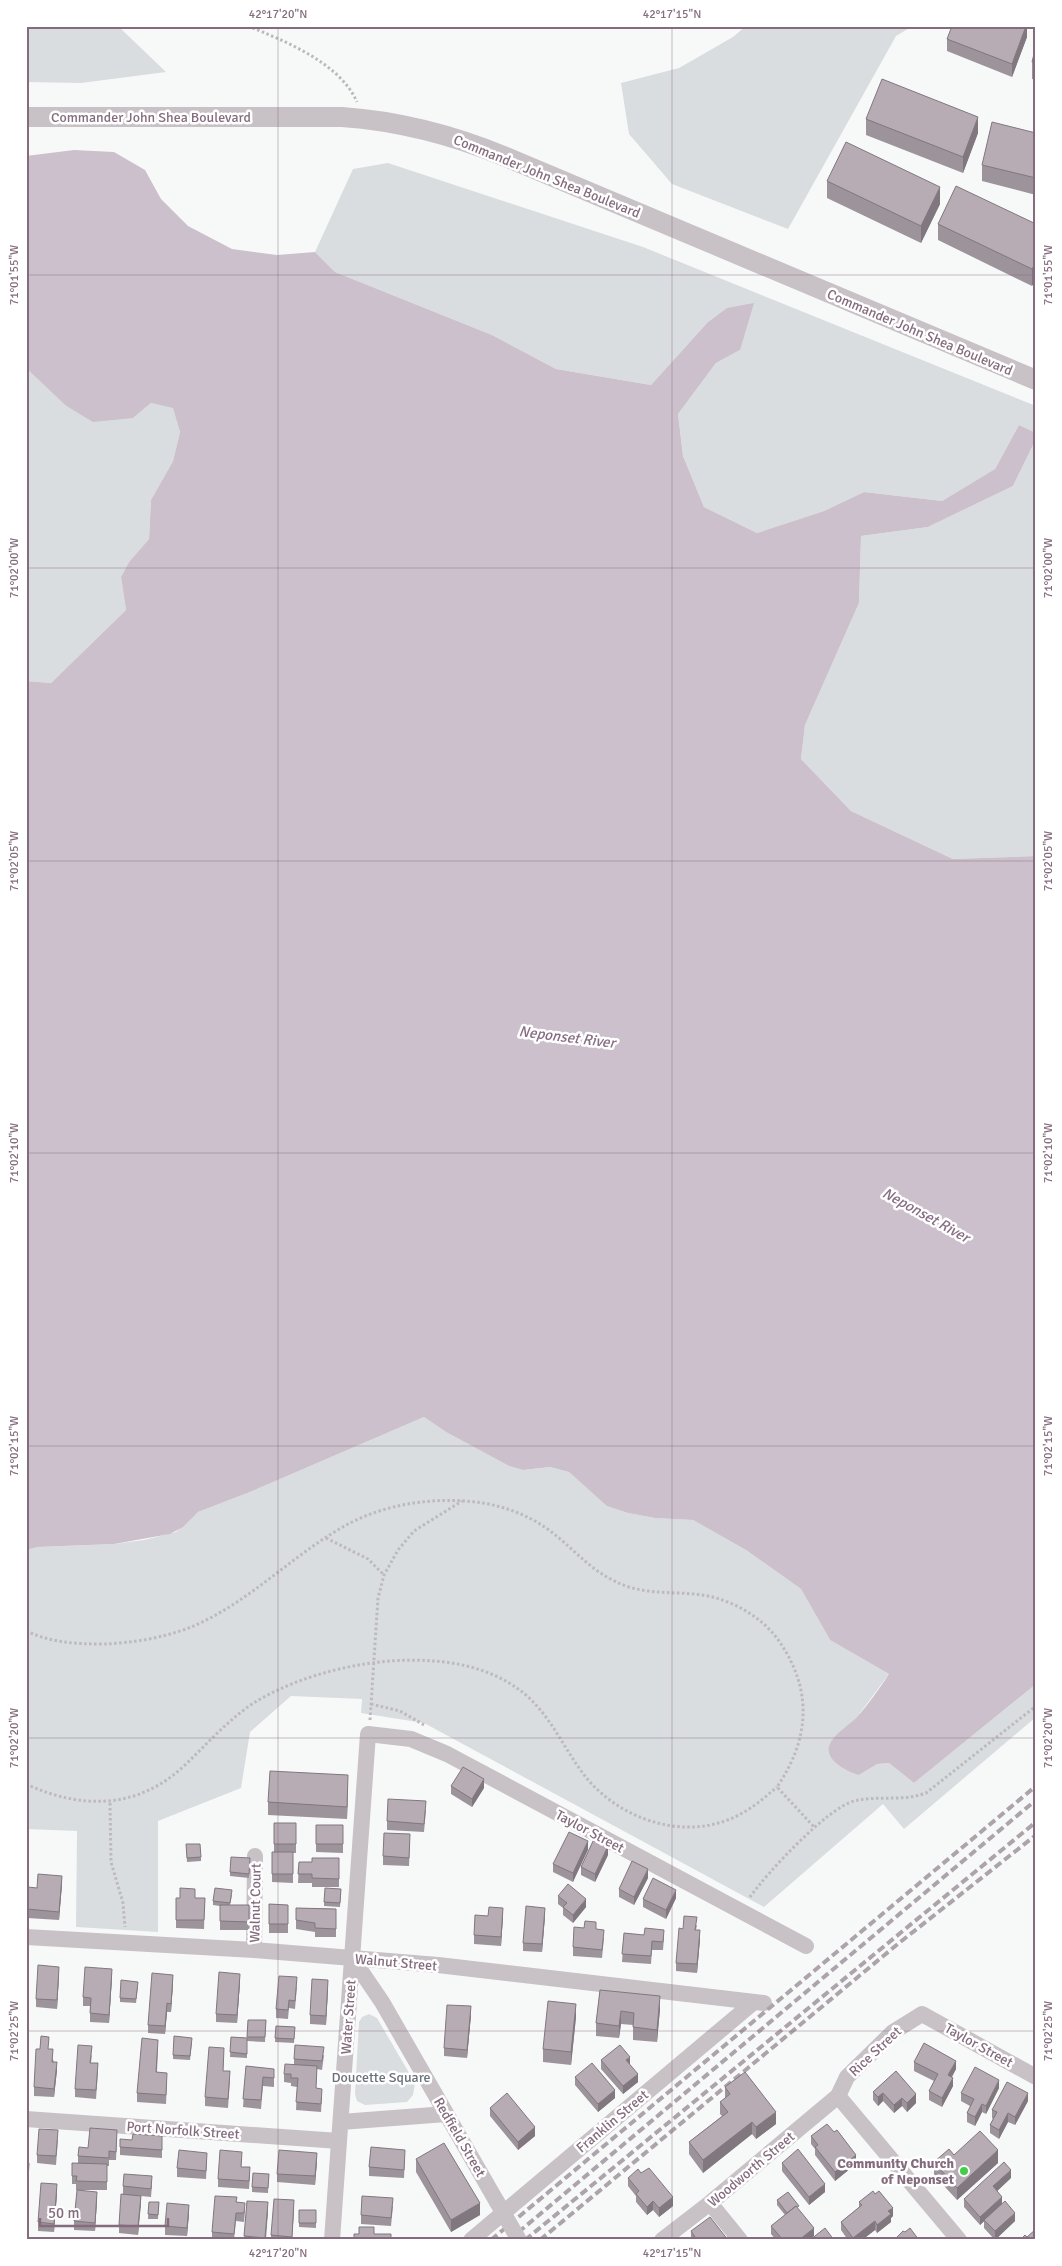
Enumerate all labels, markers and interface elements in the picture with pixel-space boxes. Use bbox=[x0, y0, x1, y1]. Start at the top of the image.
text: 42°17'20"N bbox=[249, 7, 307, 22]
text: 42°17'15"N bbox=[643, 7, 701, 22]
street label: Commander John Shea Boulevard bbox=[51, 109, 251, 126]
street label: Commander John Shea Boulevard bbox=[451, 131, 643, 222]
text: 71°01'55"W bbox=[7, 245, 22, 305]
text: 71°01'55"W bbox=[1041, 245, 1056, 305]
street label: Commander John Shea Boulevard bbox=[824, 286, 1015, 379]
text: 71°02'00"W bbox=[7, 538, 22, 598]
text: 71°02'00"W bbox=[1041, 538, 1056, 598]
text: 71°02'05"W bbox=[7, 831, 22, 891]
text: 71°02'05"W bbox=[1041, 831, 1056, 891]
water label: Neponset River bbox=[518, 1022, 619, 1052]
text: 71°02'10"W bbox=[7, 1123, 22, 1183]
text: 71°02'10"W bbox=[1041, 1123, 1056, 1183]
water label: Neponset River bbox=[879, 1184, 975, 1248]
text: 71°02'15"W bbox=[7, 1416, 22, 1476]
text: 71°02'15"W bbox=[1041, 1416, 1056, 1476]
text: 71°02'20"W bbox=[7, 1708, 22, 1768]
text: 71°02'20"W bbox=[1041, 1708, 1056, 1768]
street label: Taylor Street bbox=[553, 1806, 627, 1857]
street label: Walnut Court bbox=[246, 1863, 265, 1943]
street label: Walnut Street bbox=[354, 1950, 438, 1975]
street label: Water Street bbox=[337, 1979, 360, 2055]
text: 71°02'25"W bbox=[7, 2001, 22, 2061]
text: 71°02'25"W bbox=[1041, 2001, 1056, 2061]
street label: Taylor Street bbox=[942, 2020, 1016, 2071]
street label: Rice Street bbox=[846, 2023, 905, 2080]
park label: Doucette Square bbox=[331, 2069, 431, 2086]
street label: Franklin Street bbox=[573, 2086, 652, 2156]
street label: Redfield Street bbox=[430, 2095, 489, 2180]
street label: Port Norfolk Street bbox=[126, 2118, 240, 2143]
street label: Woodworth Street bbox=[704, 2128, 798, 2211]
place label: Community Church of Neponset bbox=[837, 2155, 955, 2188]
marker: Community Church of Neponset bbox=[958, 2165, 970, 2177]
scale bar bbox=[40, 2196, 168, 2228]
text: 50 m bbox=[48, 2204, 79, 2222]
text: 42°17'20"N bbox=[249, 2246, 307, 2261]
text: 42°17'15"N bbox=[643, 2246, 701, 2261]

